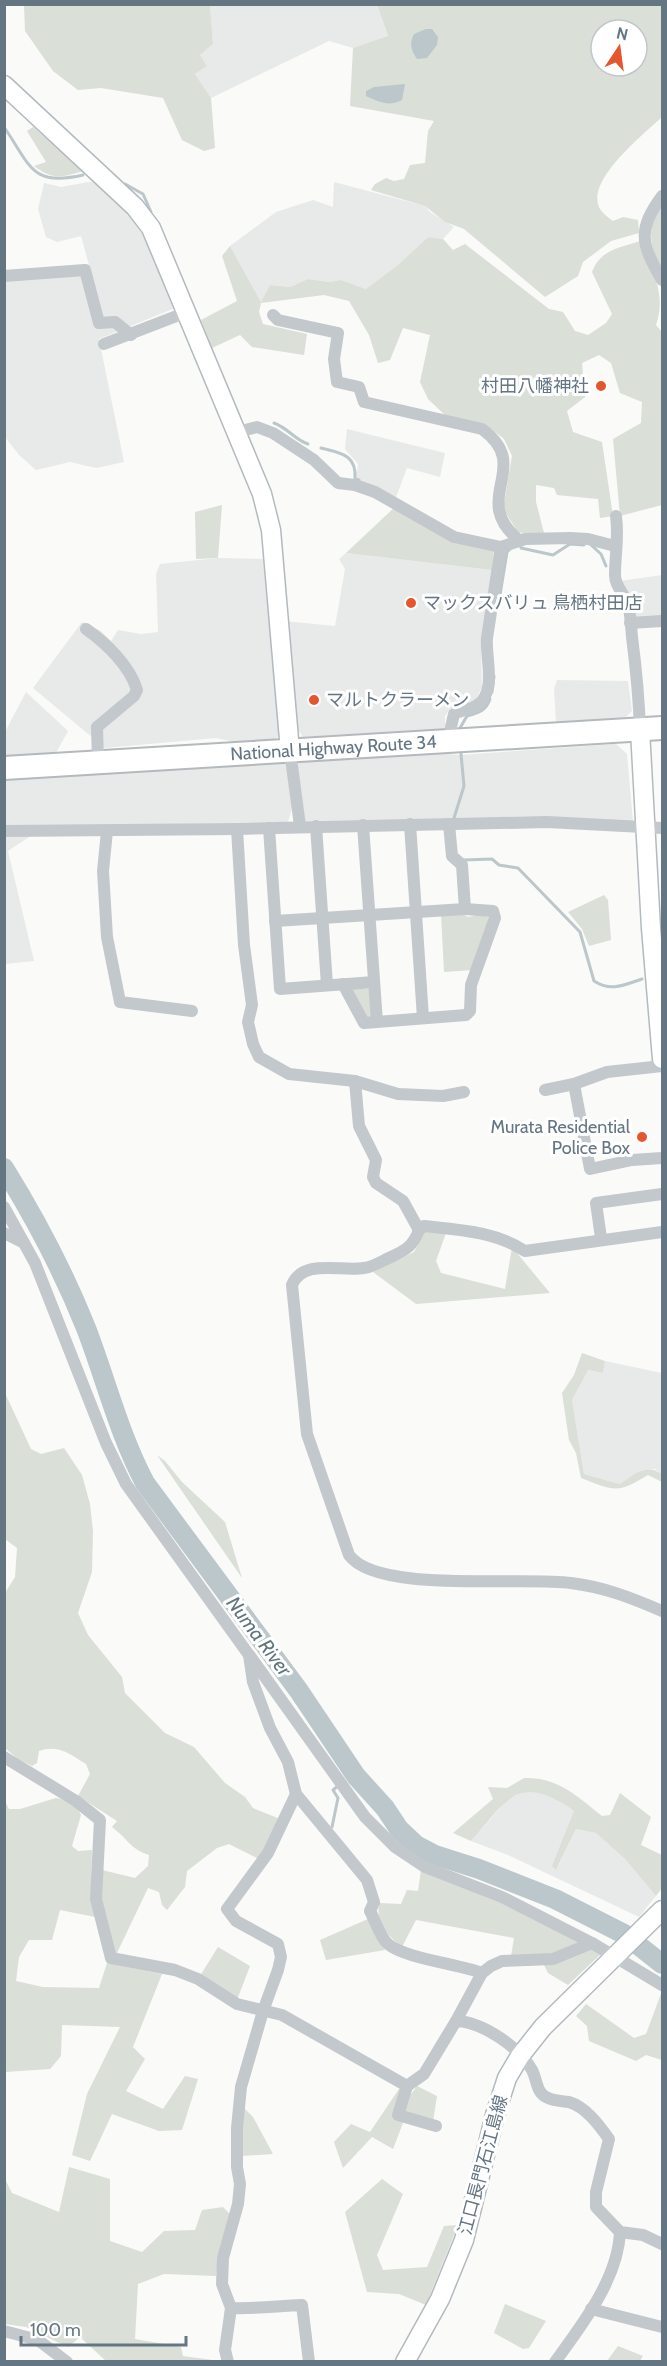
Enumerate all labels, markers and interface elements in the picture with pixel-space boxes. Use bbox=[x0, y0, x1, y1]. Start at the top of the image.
north arrow bbox=[589, 18, 649, 78]
text: N bbox=[615, 23, 630, 44]
place label: 村田八幡神社 bbox=[481, 375, 589, 397]
marker: 村田八幡神社 bbox=[594, 379, 608, 393]
place label: マックスバリュ 鳥栖村田店 bbox=[423, 592, 643, 614]
marker: マックスバリュ 鳥栖村田店 bbox=[404, 596, 418, 610]
place label: マルトクラーメン bbox=[326, 689, 469, 711]
marker: マルトクラーメン bbox=[307, 693, 321, 707]
street label: National Highway Route 34 bbox=[230, 731, 437, 765]
place label: Murata Residential Police Box bbox=[490, 1116, 631, 1159]
marker: Murata Residential Police Box bbox=[635, 1130, 649, 1144]
water label: Numa River bbox=[221, 1592, 297, 1681]
street label: 江口長門石江島線 bbox=[454, 2093, 512, 2237]
scale bar bbox=[21, 2309, 186, 2347]
text: 100 m bbox=[30, 2319, 81, 2341]

